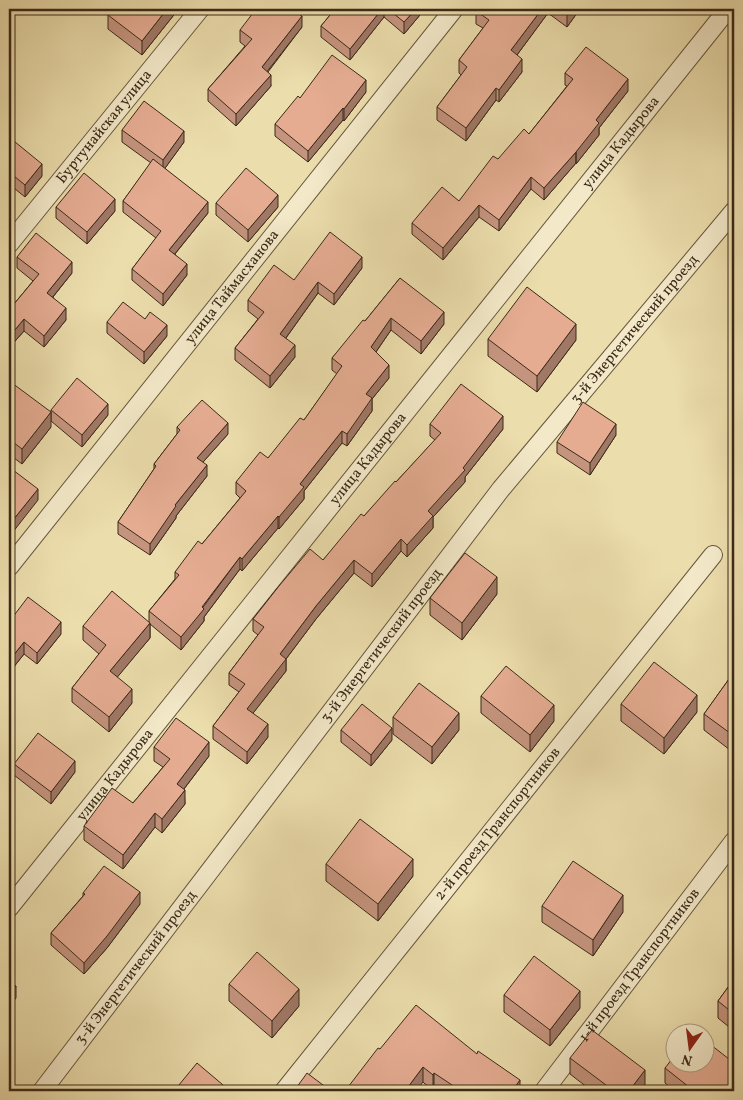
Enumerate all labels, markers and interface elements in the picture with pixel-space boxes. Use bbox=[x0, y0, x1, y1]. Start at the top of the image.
street label: Буртунайская улица bbox=[51, 65, 157, 188]
street label: улица Кадырова bbox=[578, 92, 665, 193]
street label: улица Таймасханова bbox=[180, 225, 284, 349]
street label: 3-й Энергетический проезд bbox=[566, 250, 704, 409]
street label: улица Кадырова bbox=[325, 408, 412, 510]
street label: 3-й Энергетический проезд bbox=[316, 564, 448, 727]
street label: улица Кадырова bbox=[72, 724, 159, 826]
street label: 2-й проезд Транспортников bbox=[430, 743, 566, 905]
street label: 1-й проезд Транспортников bbox=[574, 884, 705, 1047]
street label: 3-й Энергетический проезд bbox=[70, 886, 202, 1049]
north arrow bbox=[666, 1022, 716, 1072]
text: N bbox=[680, 1049, 694, 1070]

